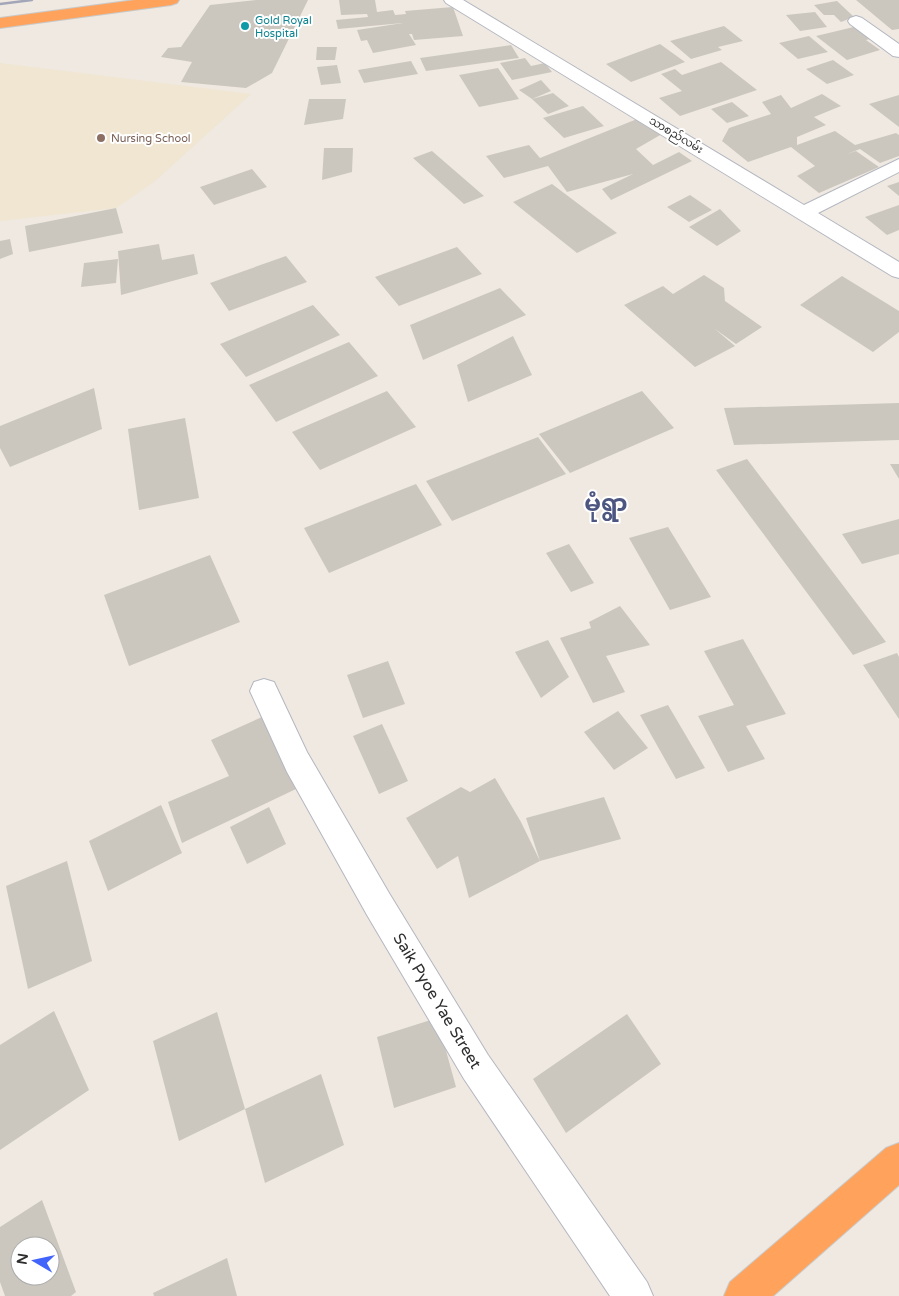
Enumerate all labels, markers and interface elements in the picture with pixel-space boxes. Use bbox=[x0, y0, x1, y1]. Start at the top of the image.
place label: Gold Royal Hospital bbox=[255, 14, 312, 40]
marker: Gold Royal Hospital bbox=[239, 20, 251, 32]
street label: သာစည်လမ်း bbox=[646, 113, 706, 158]
marker: Nursing School bbox=[95, 132, 107, 144]
place label: Nursing School bbox=[111, 132, 191, 145]
district label: မုံရွာ bbox=[584, 489, 628, 522]
street label: Saik Pyoe Yae Street bbox=[389, 930, 485, 1072]
north arrow bbox=[10, 1236, 60, 1286]
text: N bbox=[13, 1252, 32, 1266]

